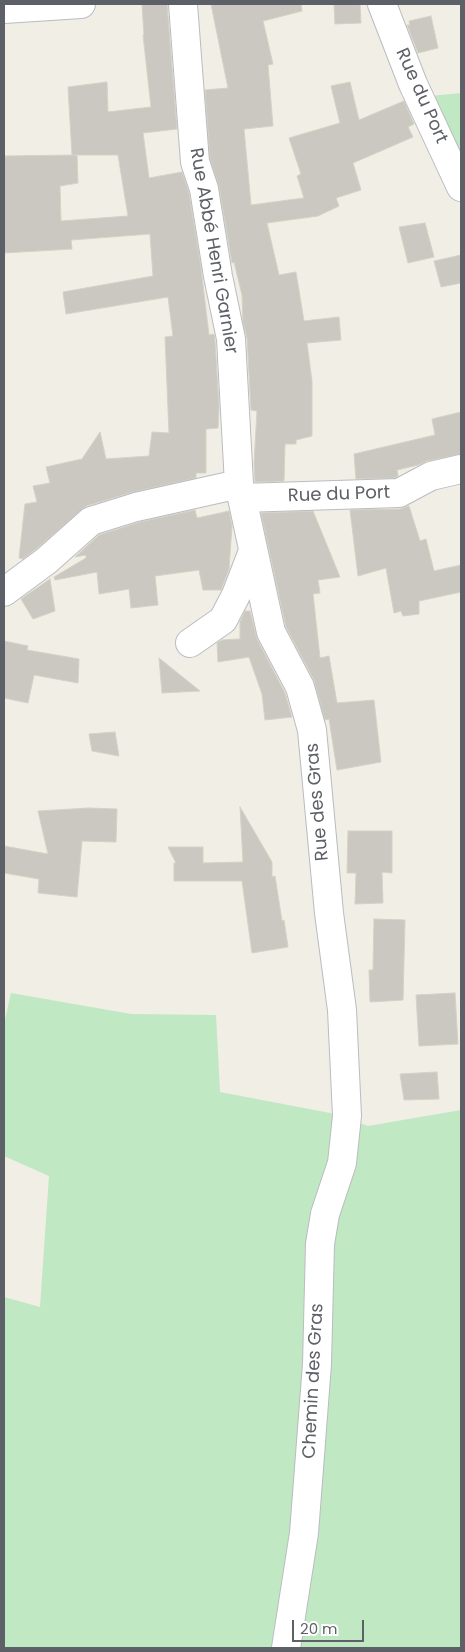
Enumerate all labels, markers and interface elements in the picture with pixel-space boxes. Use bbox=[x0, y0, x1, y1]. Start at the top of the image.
street label: Rue du Port bbox=[390, 45, 452, 147]
street label: Rue Abbé Henri Garnier bbox=[184, 146, 242, 356]
street label: Rue du Port bbox=[288, 482, 390, 508]
street label: Rue des Gras bbox=[302, 742, 334, 862]
street label: Chemin des Gras bbox=[299, 1303, 329, 1459]
scale bar bbox=[295, 1610, 368, 1642]
text: 20 m bbox=[300, 1618, 338, 1639]

